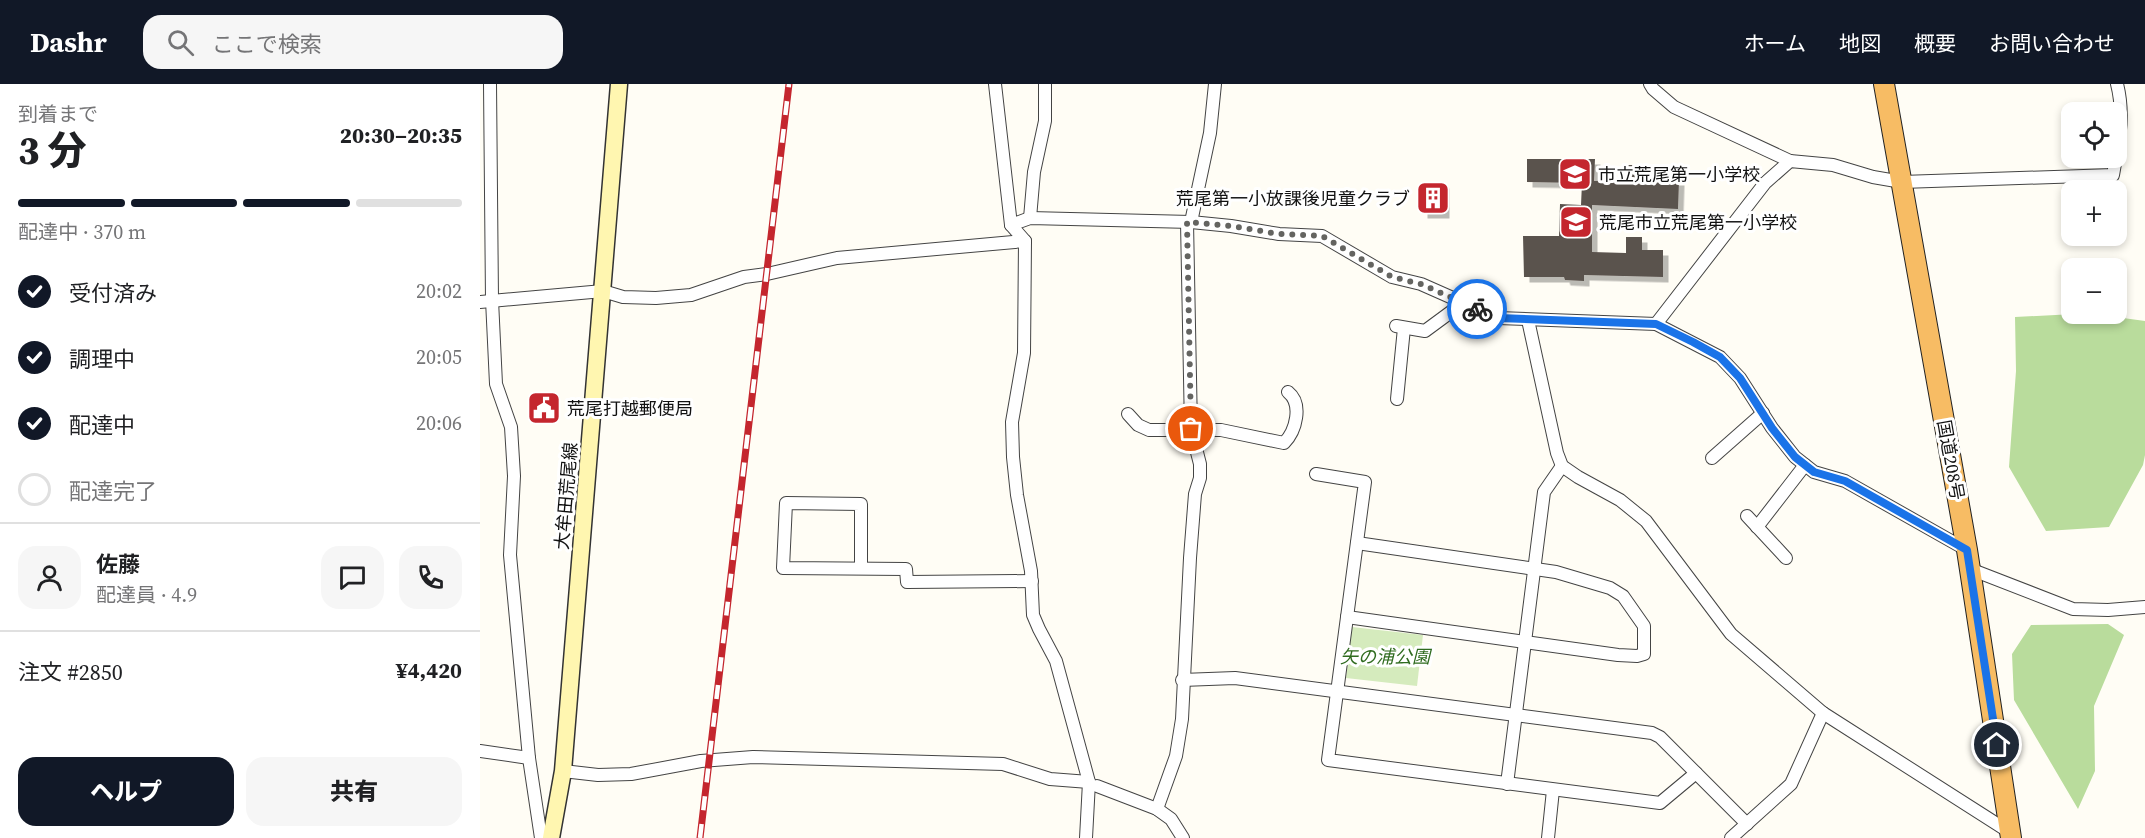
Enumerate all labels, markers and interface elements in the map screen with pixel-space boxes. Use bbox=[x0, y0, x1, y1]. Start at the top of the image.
search box bbox=[143, 15, 563, 69]
text: Dashr bbox=[30, 23, 107, 61]
icon: search bbox=[164, 26, 197, 59]
text: ここで検索 bbox=[212, 29, 322, 59]
text: ホーム bbox=[1744, 29, 1806, 58]
text: 地図 bbox=[1839, 29, 1881, 58]
text: 概要 bbox=[1914, 29, 1956, 58]
text: お問い合わせ bbox=[1989, 29, 2115, 58]
text: 到着まで bbox=[18, 100, 98, 128]
map controls bbox=[2061, 102, 2127, 324]
button: locate bbox=[2061, 102, 2127, 168]
text: 20:30–20:35 bbox=[340, 120, 462, 150]
text: 3 分 bbox=[18, 124, 87, 177]
school or university icon: 市立荒尾第一小学校 bbox=[1557, 156, 1593, 192]
place label: 市立荒尾第一小学校 bbox=[1598, 162, 1760, 187]
building icon: 荒尾第一小放課後児童クラブ bbox=[1415, 180, 1451, 216]
button: + bbox=[2061, 180, 2127, 246]
place label: 荒尾第一小放課後児童クラブ bbox=[1176, 186, 1410, 211]
school or university icon: 荒尾市立荒尾第一小学校 bbox=[1558, 204, 1594, 240]
place label: 荒尾市立荒尾第一小学校 bbox=[1599, 210, 1797, 235]
text: 配達中 · 370 m bbox=[18, 218, 146, 246]
button: − bbox=[2061, 258, 2127, 324]
icon: check bbox=[18, 275, 51, 308]
text: 20:02 bbox=[416, 277, 462, 305]
text: 受付済み bbox=[69, 278, 157, 308]
courier bbox=[1447, 279, 1507, 339]
icon: bike bbox=[1461, 293, 1494, 326]
icon: check bbox=[18, 341, 51, 374]
text: 20:05 bbox=[416, 343, 462, 371]
text: 調理中 bbox=[69, 344, 135, 374]
public building icon: 荒尾打越郵便局 bbox=[526, 390, 562, 426]
place label: 荒尾打越郵便局 bbox=[567, 396, 693, 421]
pin bbox=[1165, 403, 1216, 454]
icon: check bbox=[18, 407, 51, 440]
text: 20:06 bbox=[416, 409, 462, 437]
text: 配達中 bbox=[69, 410, 135, 440]
icon: bag bbox=[1174, 412, 1207, 445]
street label: 国道208号 bbox=[1932, 418, 1970, 502]
street label: 大牟田荒尾線 bbox=[549, 441, 583, 551]
text: 配達完了 bbox=[69, 476, 157, 506]
button: person bbox=[18, 546, 81, 609]
button: chat bbox=[321, 546, 384, 609]
button: phone bbox=[399, 546, 462, 609]
text: 佐藤 bbox=[96, 549, 140, 579]
text: 配達員 · 4.9 bbox=[96, 581, 197, 609]
park label: 矢の浦公園 bbox=[1340, 644, 1433, 669]
text: ¥4,420 bbox=[396, 655, 462, 685]
text: 注文 #2850 bbox=[18, 657, 123, 687]
pin bbox=[1971, 719, 2022, 770]
icon: home bbox=[1980, 728, 2013, 761]
button: ヘルプ bbox=[18, 757, 234, 826]
button: 共有 bbox=[246, 757, 462, 826]

